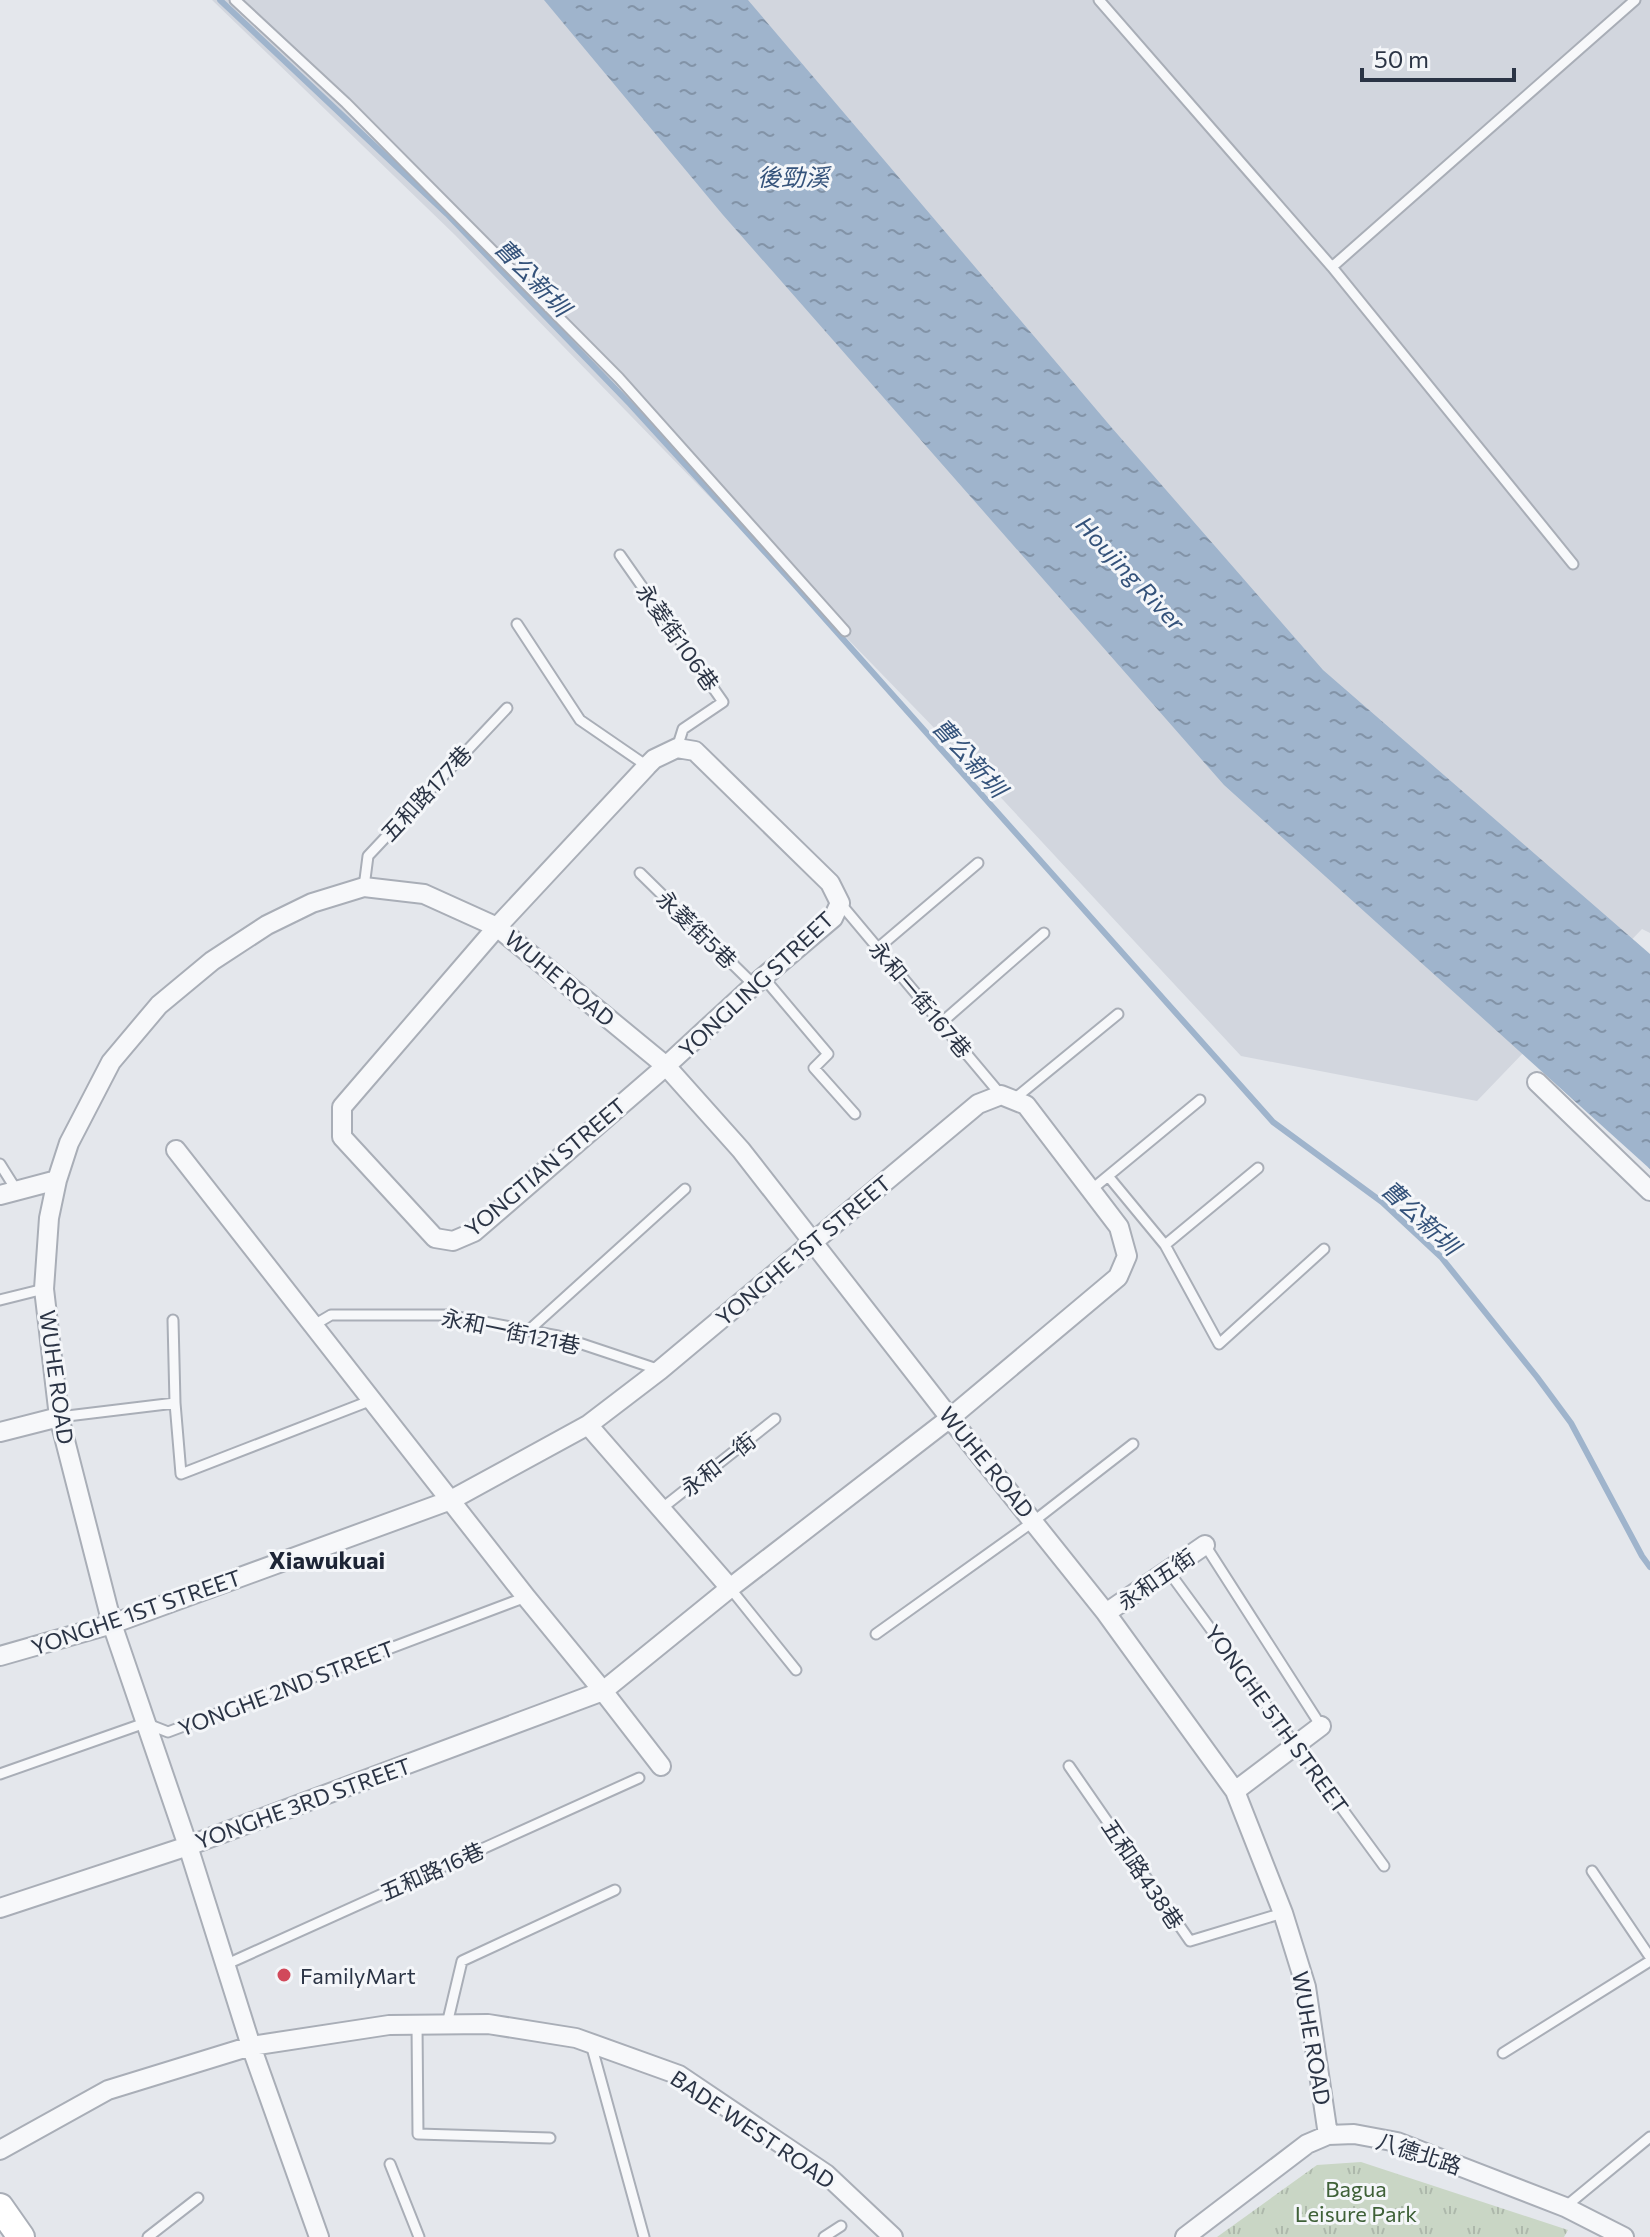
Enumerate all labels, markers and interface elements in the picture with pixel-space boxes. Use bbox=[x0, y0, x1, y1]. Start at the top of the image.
scale bar bbox=[1362, 32, 1514, 82]
text: 50 m bbox=[1374, 44, 1429, 73]
water label: 後勁溪 bbox=[757, 162, 832, 191]
water label: 曹公新圳 bbox=[489, 232, 579, 324]
water label: Houjing River bbox=[1071, 510, 1192, 637]
street label: 永菱街106巷 bbox=[631, 578, 725, 696]
water label: 曹公新圳 bbox=[927, 712, 1015, 805]
street label: 五和路177巷 bbox=[375, 740, 477, 846]
street label: 永菱街5巷 bbox=[651, 884, 743, 974]
street label: YONGLING STREET bbox=[673, 905, 839, 1063]
street label: WUHE ROAD bbox=[499, 924, 621, 1032]
street label: 永和一街167巷 bbox=[864, 935, 978, 1063]
street label: YONGTIAN STREET bbox=[459, 1092, 631, 1242]
street label: YONGHE 1ST STREET bbox=[710, 1169, 896, 1331]
water label: 曹公新圳 bbox=[1376, 1174, 1468, 1262]
street label: 永和一街121巷 bbox=[439, 1303, 583, 1359]
street label: WUHE ROAD bbox=[34, 1308, 80, 1446]
street label: WUHE ROAD bbox=[934, 1401, 1040, 1523]
street label: 永和一街 bbox=[675, 1426, 761, 1502]
street label: 永和五街 bbox=[1112, 1543, 1200, 1615]
district label: Xiawukuai bbox=[269, 1545, 385, 1574]
street label: YONGHE 1ST STREET bbox=[28, 1563, 244, 1661]
street label: YONGHE 5TH STREET bbox=[1199, 1619, 1355, 1819]
street label: YONGHE 2ND STREET bbox=[174, 1634, 398, 1742]
street label: YONGHE 3RD STREET bbox=[192, 1751, 414, 1855]
street label: 五和路438巷 bbox=[1096, 1814, 1190, 1934]
street label: 五和路16巷 bbox=[376, 1836, 488, 1906]
place label: FamilyMart bbox=[300, 1962, 416, 1989]
marker: FamilyMart bbox=[275, 1966, 293, 1984]
street label: WUHE ROAD bbox=[1287, 1969, 1337, 2107]
street label: BADE WEST ROAD bbox=[666, 2064, 840, 2194]
street label: 八德北路 bbox=[1373, 2127, 1465, 2179]
park label: Bagua Leisure Park bbox=[1295, 2175, 1417, 2227]

